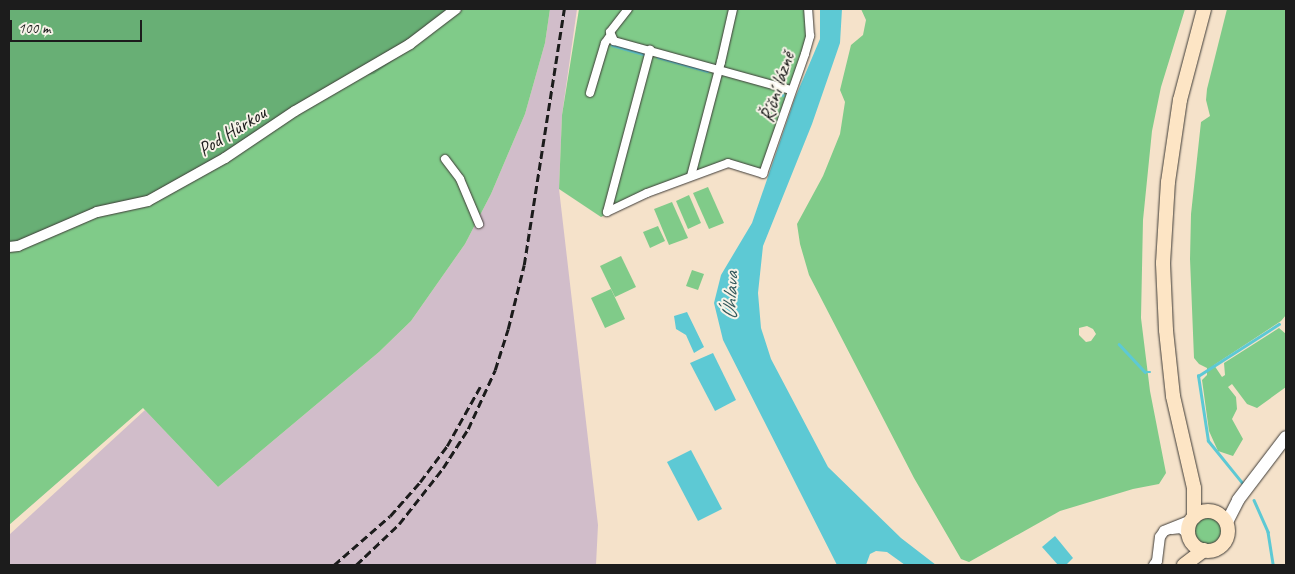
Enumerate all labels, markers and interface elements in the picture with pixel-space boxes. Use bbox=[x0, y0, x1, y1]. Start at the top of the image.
scale bar bbox=[12, 10, 145, 42]
text: 100 m bbox=[18, 19, 50, 38]
street label: Říční lázně bbox=[754, 49, 800, 125]
street label: Pod Hůrkou bbox=[193, 101, 271, 161]
water label: Úhlava bbox=[717, 272, 743, 320]

